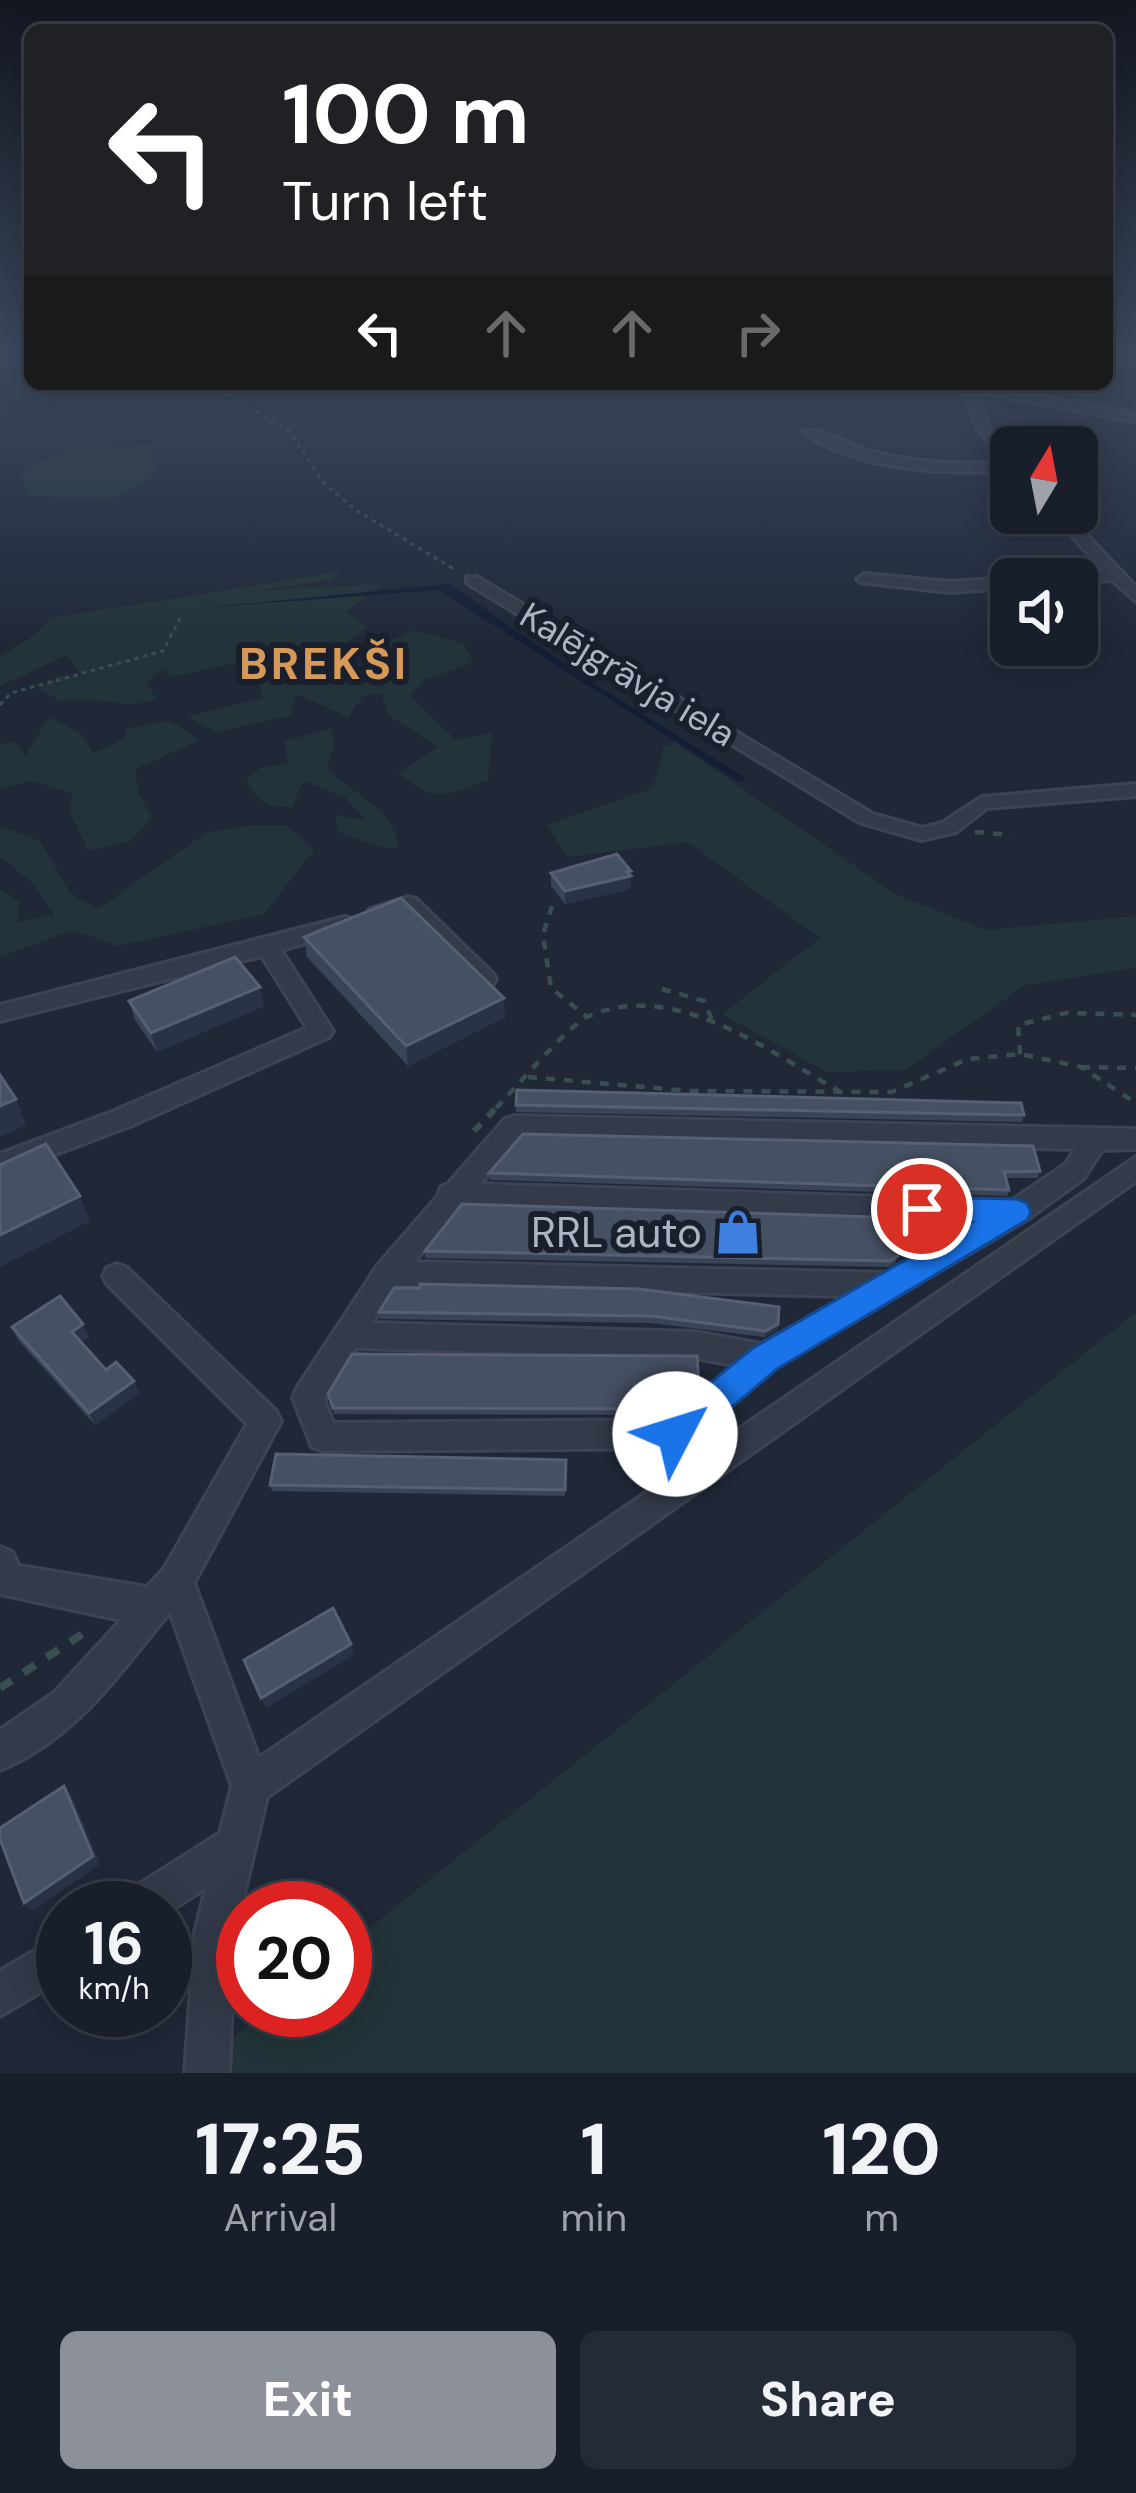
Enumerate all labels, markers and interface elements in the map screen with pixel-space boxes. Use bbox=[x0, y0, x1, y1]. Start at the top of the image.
text: 100 m bbox=[282, 60, 530, 169]
icon: left bbox=[84, 72, 240, 228]
text: Turn left bbox=[282, 166, 488, 237]
icon: left bbox=[347, 300, 413, 366]
icon: ahead bbox=[473, 300, 539, 366]
icon: ahead bbox=[599, 300, 665, 366]
icon: right bbox=[725, 300, 791, 366]
north arrow bbox=[990, 426, 1098, 534]
map controls bbox=[990, 426, 1098, 666]
button: sound bbox=[990, 558, 1098, 666]
street label: Kalējgrāvja iela bbox=[512, 592, 744, 757]
district label: BREKŠI bbox=[239, 634, 409, 693]
pin bbox=[871, 1158, 973, 1260]
icon: arrive bbox=[889, 1176, 955, 1242]
place label: RRL auto bbox=[531, 1205, 702, 1260]
shop icon: RRL auto bbox=[713, 1207, 763, 1257]
position arrow bbox=[612, 1371, 738, 1497]
speed limit sign: 20 bbox=[216, 1881, 372, 2037]
text: 16 bbox=[84, 1904, 144, 1983]
text: km/h bbox=[79, 1969, 149, 2008]
text: 17:25 bbox=[195, 2103, 366, 2196]
text: 1 bbox=[581, 2103, 607, 2196]
text: 120 bbox=[822, 2103, 941, 2196]
text: Arrival bbox=[223, 2192, 337, 2243]
text: min bbox=[561, 2192, 627, 2243]
text: m bbox=[864, 2192, 899, 2243]
button: Exit bbox=[60, 2331, 556, 2469]
button: Share bbox=[580, 2331, 1076, 2469]

